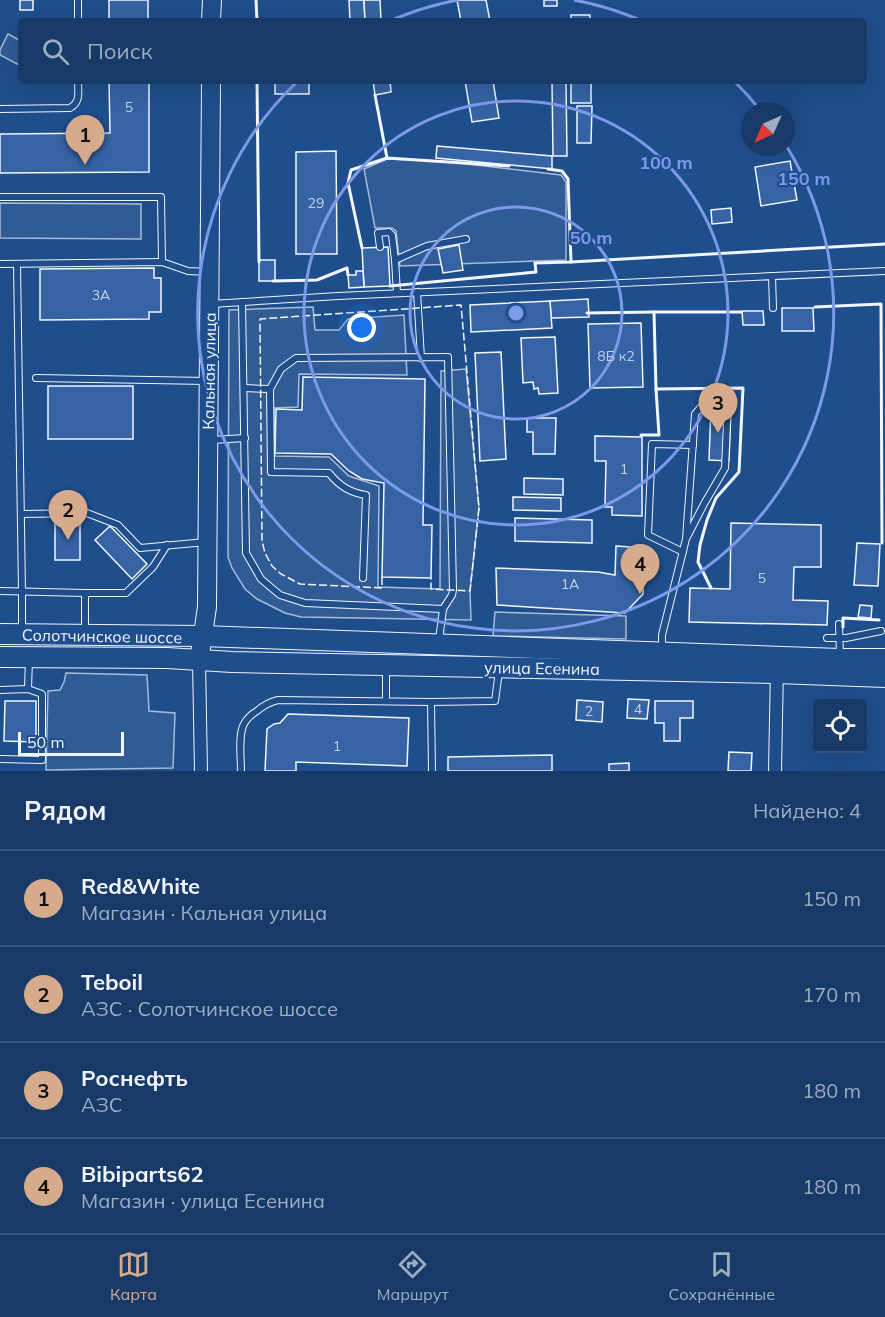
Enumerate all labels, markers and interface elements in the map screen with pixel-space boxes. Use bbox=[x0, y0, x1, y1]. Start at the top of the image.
search box bbox=[18, 18, 867, 84]
icon: search bbox=[39, 35, 72, 68]
text: Поиск bbox=[87, 37, 153, 65]
house number: 5 bbox=[125, 98, 133, 116]
north arrow bbox=[741, 102, 795, 156]
pin: 1 bbox=[66, 116, 104, 165]
text: 100 m bbox=[639, 151, 693, 174]
text: 150 m bbox=[777, 167, 831, 190]
house number: 29 bbox=[308, 194, 324, 212]
text: 50 m bbox=[570, 226, 612, 249]
house number: 3А bbox=[92, 286, 111, 304]
centre of rings bbox=[506, 303, 526, 323]
street label: Кальная улица bbox=[198, 312, 220, 430]
your location bbox=[347, 313, 376, 342]
house number: 8Б к2 bbox=[597, 347, 635, 365]
pin: 3 bbox=[698, 384, 738, 433]
house number: 1 bbox=[620, 460, 628, 478]
pin: 2 bbox=[48, 490, 88, 540]
pin: 4 bbox=[620, 544, 660, 594]
house number: 5 bbox=[758, 569, 766, 587]
house number: 1А bbox=[561, 575, 580, 593]
street label: Солотчинское шоссе bbox=[22, 625, 182, 647]
street label: улица Есенина bbox=[484, 657, 600, 679]
map controls bbox=[813, 699, 867, 753]
button: locate bbox=[813, 699, 867, 753]
house number: 4 bbox=[634, 700, 643, 718]
house number: 2 bbox=[585, 702, 593, 720]
scale bar bbox=[18, 729, 124, 756]
text: 50 m bbox=[27, 732, 64, 752]
house number: 1 bbox=[333, 737, 341, 755]
text: Рядом bbox=[24, 794, 107, 827]
text: Найдено: 4 bbox=[753, 798, 861, 823]
text: Red&White bbox=[81, 872, 200, 900]
text: 1 bbox=[38, 886, 50, 911]
text: 150 m bbox=[802, 886, 861, 911]
text: Магазин · Кальная улица bbox=[81, 900, 327, 925]
text: Teboil bbox=[81, 968, 143, 996]
text: 2 bbox=[38, 982, 50, 1007]
text: 170 m bbox=[802, 982, 861, 1007]
text: АЗС · Солотчинское шоссе bbox=[81, 996, 338, 1021]
text: Роснефть bbox=[81, 1064, 188, 1092]
text: 3 bbox=[38, 1078, 50, 1103]
text: 180 m bbox=[802, 1078, 861, 1103]
text: АЗС bbox=[81, 1092, 122, 1117]
text: Bibiparts62 bbox=[81, 1160, 204, 1188]
text: 4 bbox=[38, 1174, 50, 1199]
text: 180 m bbox=[802, 1174, 861, 1199]
text: Магазин · улица Есенина bbox=[81, 1188, 325, 1213]
tab: Карта bbox=[110, 1248, 157, 1304]
tab: Маршрут bbox=[377, 1248, 449, 1304]
tab: Сохранённые bbox=[669, 1248, 775, 1304]

